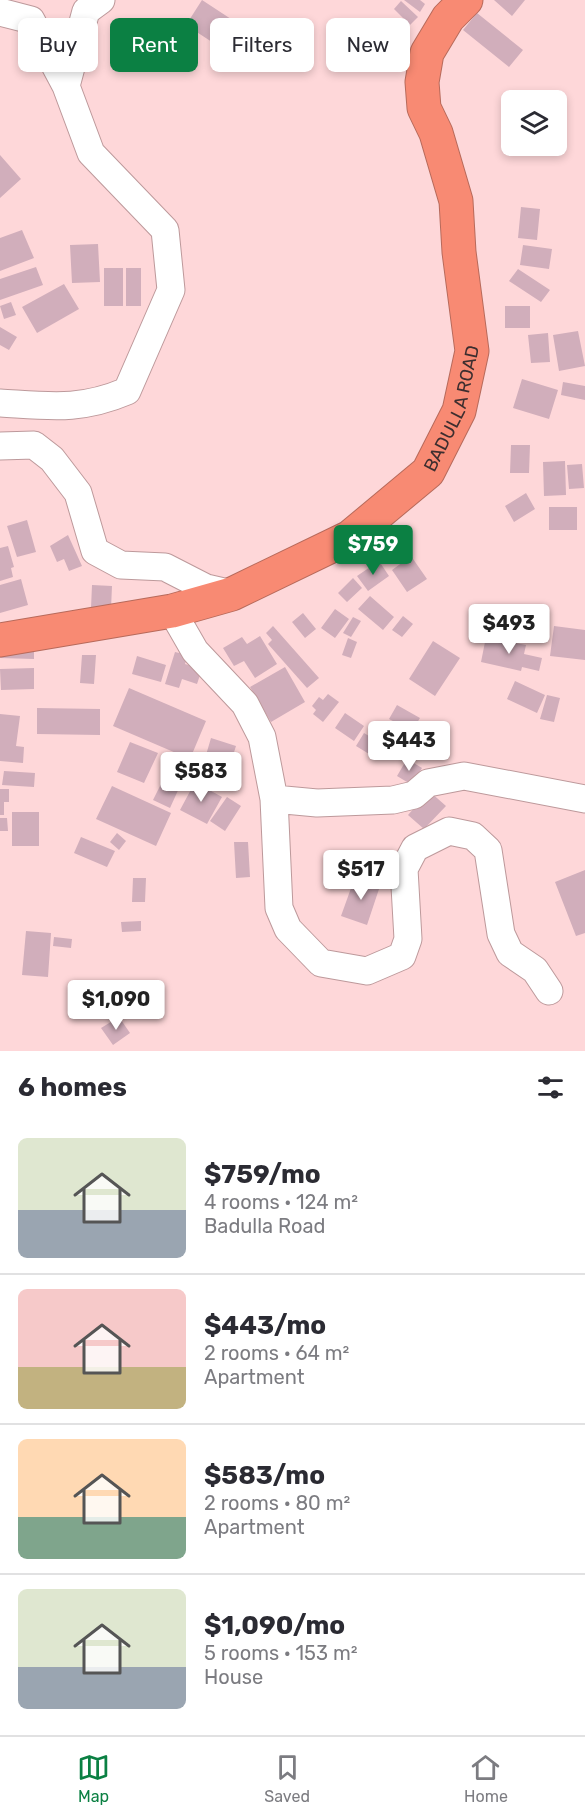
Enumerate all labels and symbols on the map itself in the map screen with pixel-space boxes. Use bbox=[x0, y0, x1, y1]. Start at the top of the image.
street label: BADULLA ROAD bbox=[419, 343, 484, 475]
pin: $759 bbox=[337, 525, 409, 576]
pin: $493 bbox=[473, 604, 545, 655]
pin: $443 bbox=[373, 721, 445, 772]
pin: $583 bbox=[165, 752, 237, 803]
pin: $517 bbox=[325, 850, 397, 901]
pin: $1,090 bbox=[67, 980, 165, 1031]

